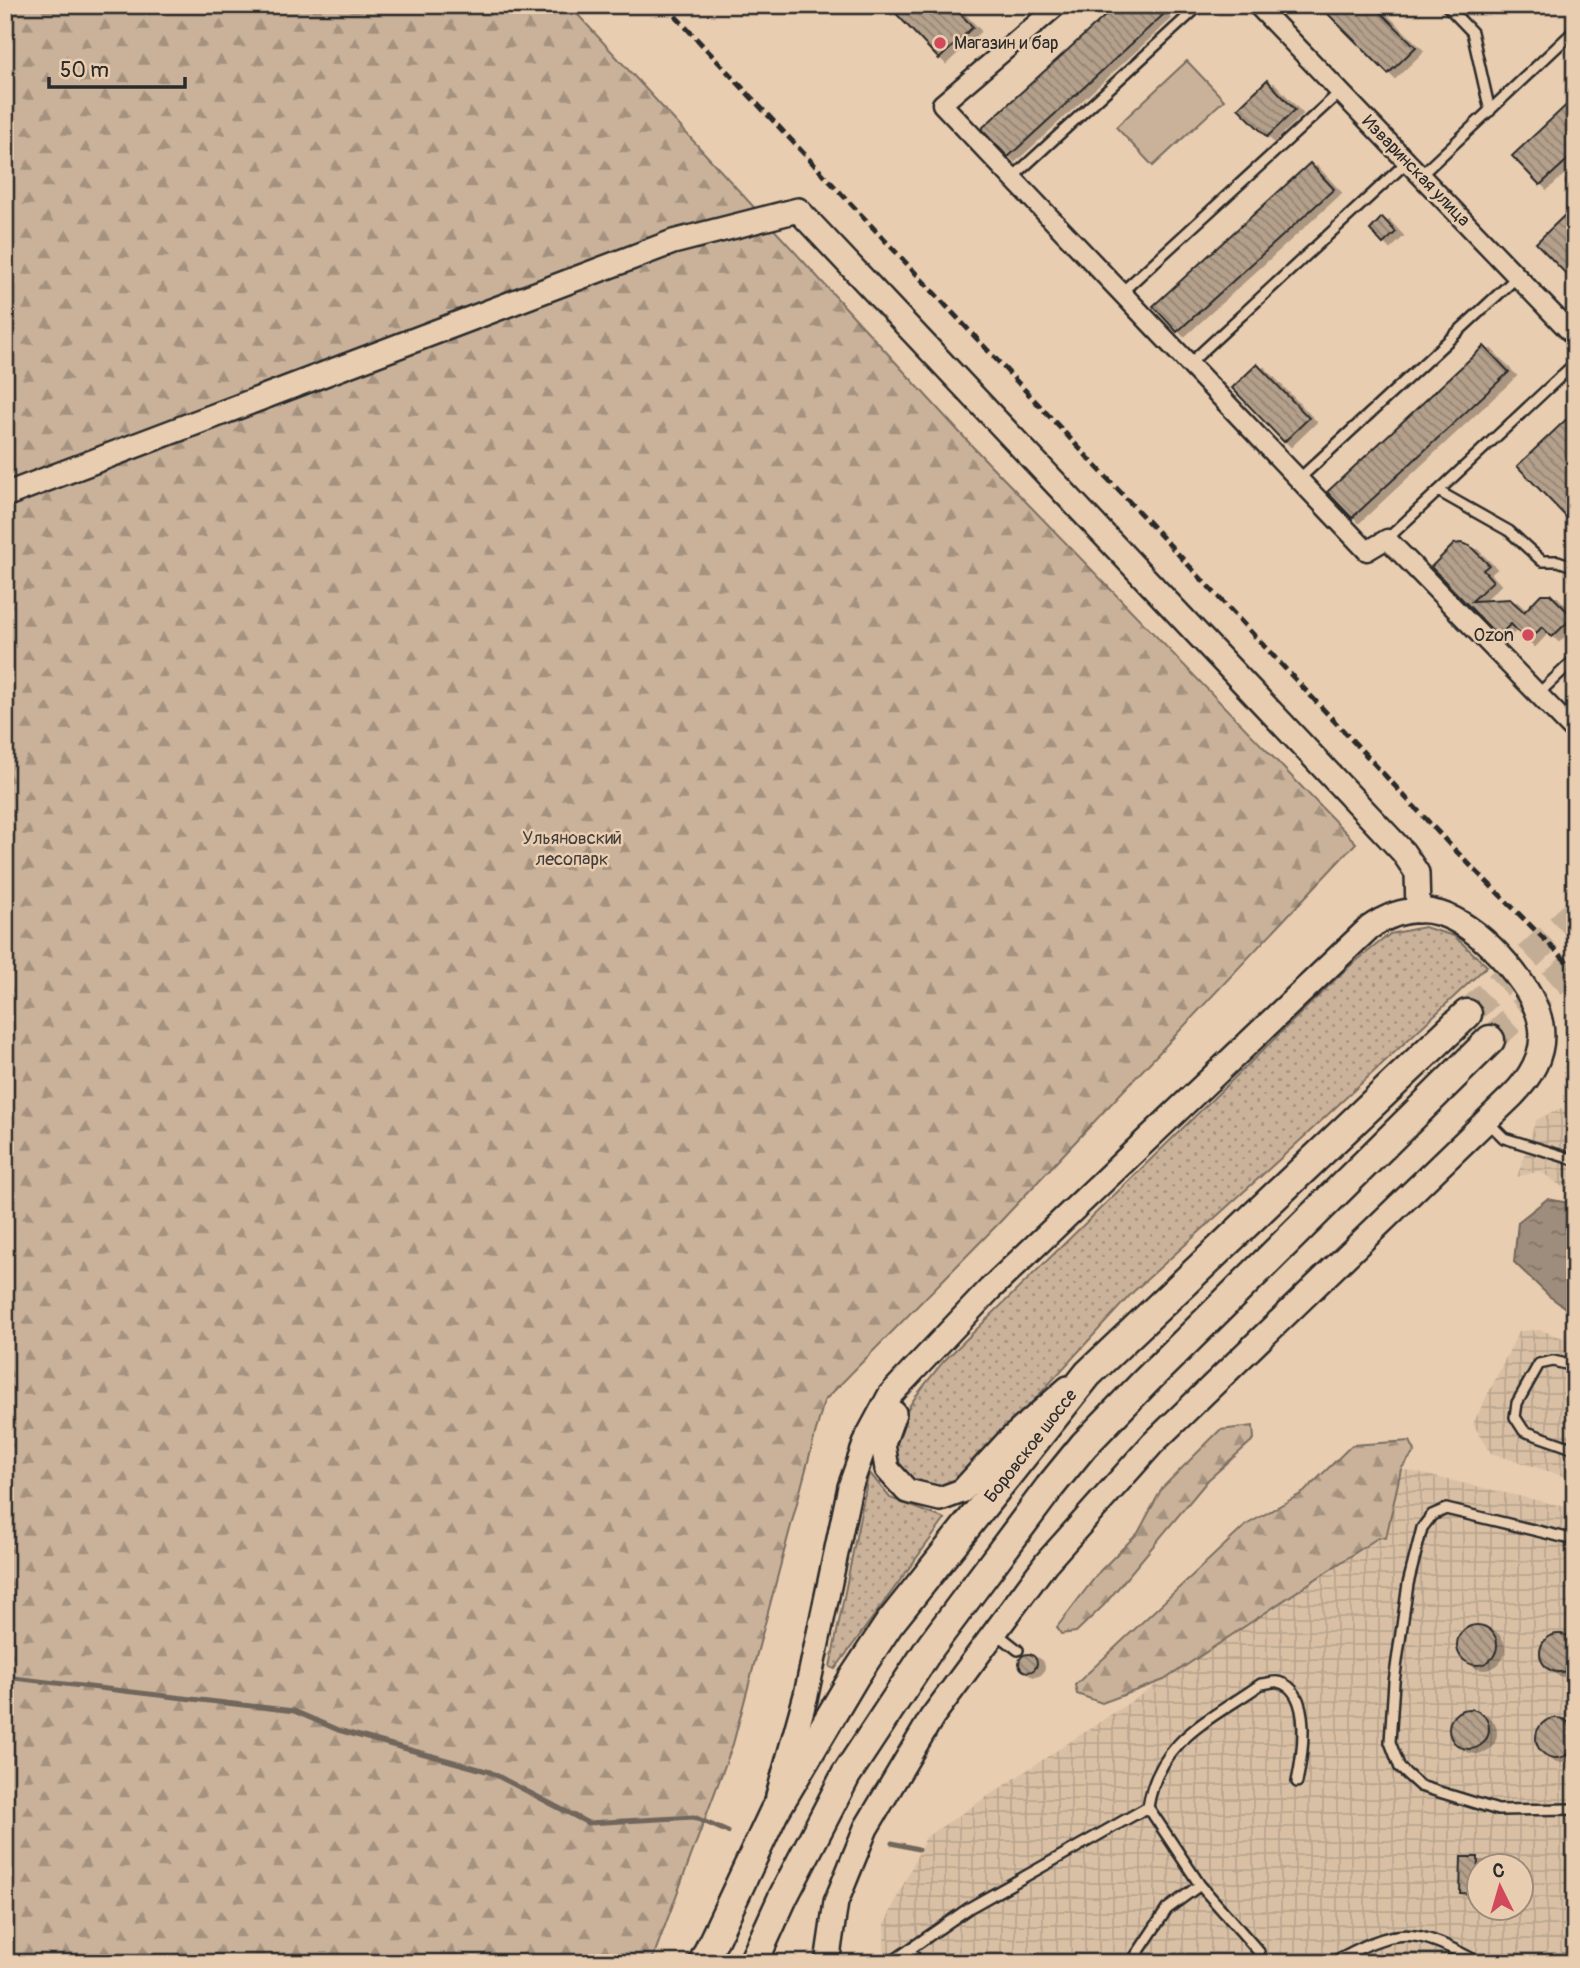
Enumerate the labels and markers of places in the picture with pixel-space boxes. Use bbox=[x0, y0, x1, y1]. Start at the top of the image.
place label: Магазин и бар bbox=[954, 32, 1059, 55]
marker: Магазин и бар bbox=[932, 35, 948, 51]
place label: Ozon bbox=[1474, 624, 1514, 647]
marker: Ozon bbox=[1520, 627, 1536, 643]

